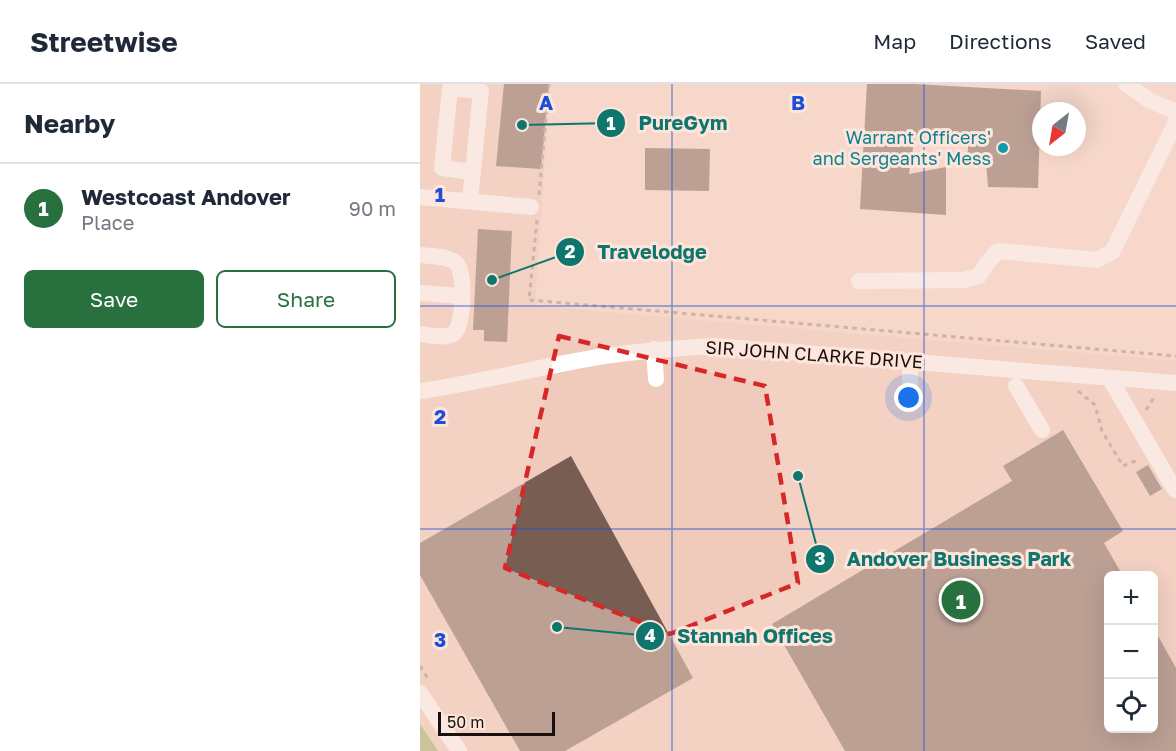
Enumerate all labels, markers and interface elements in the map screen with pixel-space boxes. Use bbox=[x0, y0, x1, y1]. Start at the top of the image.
text: Streetwise bbox=[30, 25, 178, 58]
text: Map bbox=[873, 28, 916, 54]
text: Directions bbox=[949, 28, 1052, 54]
text: Saved bbox=[1085, 28, 1146, 54]
text: A bbox=[539, 90, 553, 114]
text: B bbox=[791, 90, 805, 114]
north arrow bbox=[1032, 102, 1086, 156]
callout: PureGym bbox=[596, 104, 739, 142]
text: Nearby bbox=[24, 108, 115, 139]
text: PureGym bbox=[639, 110, 727, 134]
text: 1 bbox=[606, 112, 616, 134]
place label: Warrant Officers' and Sergeants' Mess bbox=[813, 126, 991, 169]
marker: Warrant Officers' and Sergeants' Mess bbox=[996, 141, 1010, 155]
text: 1 bbox=[435, 182, 445, 206]
text: Westcoast Andover bbox=[81, 183, 291, 210]
text: 1 bbox=[38, 196, 49, 220]
text: 90 m bbox=[349, 196, 396, 220]
text: Place bbox=[81, 210, 134, 234]
callout: Travelodge bbox=[555, 233, 719, 271]
text: Travelodge bbox=[597, 239, 707, 263]
text: 2 bbox=[565, 240, 576, 262]
button: Save bbox=[24, 270, 204, 328]
button: Share bbox=[216, 270, 396, 328]
street label: SIR JOHN CLARKE DRIVE bbox=[705, 335, 924, 373]
your location bbox=[894, 383, 923, 412]
text: 2 bbox=[434, 404, 446, 428]
callout: Andover Business Park bbox=[805, 540, 1084, 578]
text: Andover Business Park bbox=[847, 546, 1072, 570]
text: 3 bbox=[815, 547, 826, 569]
map controls bbox=[1104, 571, 1158, 733]
button: + bbox=[1104, 571, 1158, 625]
pin: 1 bbox=[942, 578, 980, 622]
callout: Stannah Offices bbox=[635, 617, 846, 655]
text: Stannah Offices bbox=[677, 623, 833, 647]
text: 4 bbox=[644, 624, 656, 646]
button: − bbox=[1104, 625, 1158, 679]
text: 3 bbox=[434, 627, 446, 651]
button: locate bbox=[1104, 679, 1158, 733]
scale bar bbox=[438, 709, 555, 736]
text: 50 m bbox=[447, 712, 484, 732]

